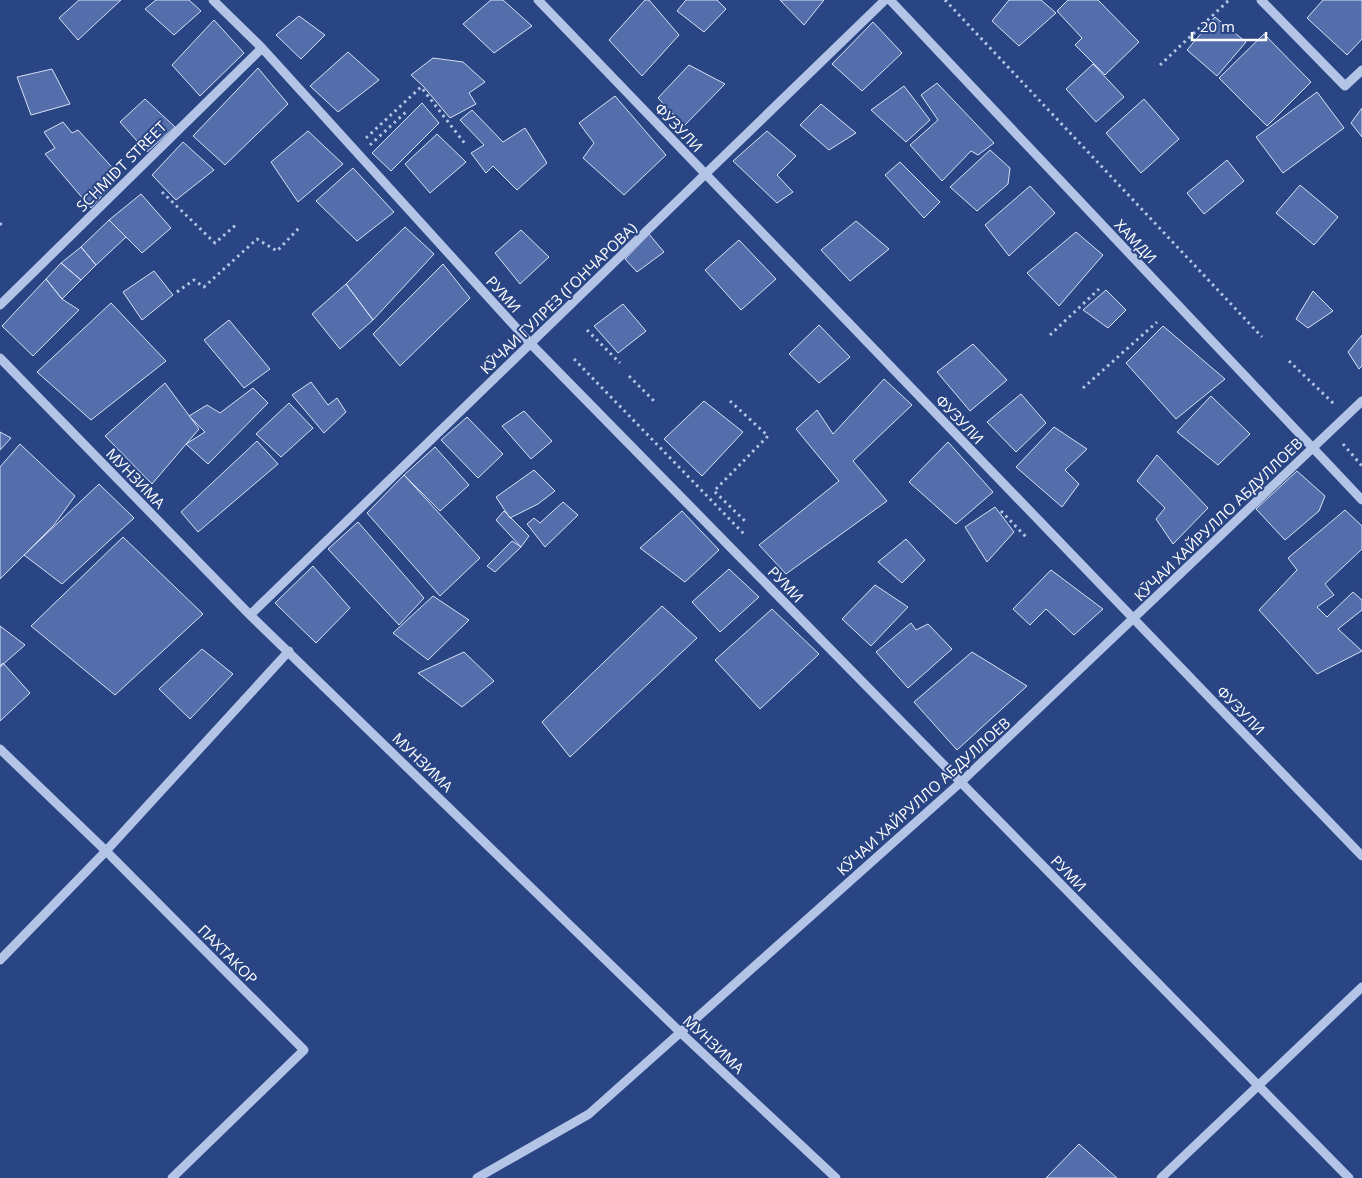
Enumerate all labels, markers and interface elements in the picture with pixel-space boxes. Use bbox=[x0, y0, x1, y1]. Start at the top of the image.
scale bar bbox=[1192, 10, 1266, 42]
text: 20 m bbox=[1200, 16, 1235, 36]
street label: ФУЗУЛИ bbox=[651, 98, 707, 156]
street label: SCHMIDT STREET bbox=[71, 116, 171, 216]
street label: ХАМДИ bbox=[1111, 215, 1161, 267]
street label: КӮЧАИ ГУЛРЕЗ (ГОНЧАРОВА) bbox=[475, 218, 641, 378]
street label: РУМИ bbox=[482, 271, 526, 317]
street label: ФУЗУЛИ bbox=[932, 390, 988, 448]
street label: КӮЧАИ ХАЙРУЛЛО АБДУЛЛОЕВ bbox=[1129, 433, 1307, 605]
street label: МУНЗИМА bbox=[102, 443, 170, 513]
street label: РУМИ bbox=[764, 562, 808, 606]
street label: ФУЗУЛИ bbox=[1213, 681, 1269, 739]
street label: КӮЧАИ ХАЙРУЛЛО АБДУЛЛОЕВ bbox=[832, 713, 1014, 879]
street label: МУНЗИМА bbox=[388, 728, 458, 796]
street label: РУМИ bbox=[1047, 851, 1091, 895]
street label: ПАХТАКОР bbox=[194, 920, 262, 988]
street label: МУНЗИМА bbox=[679, 1010, 749, 1078]

